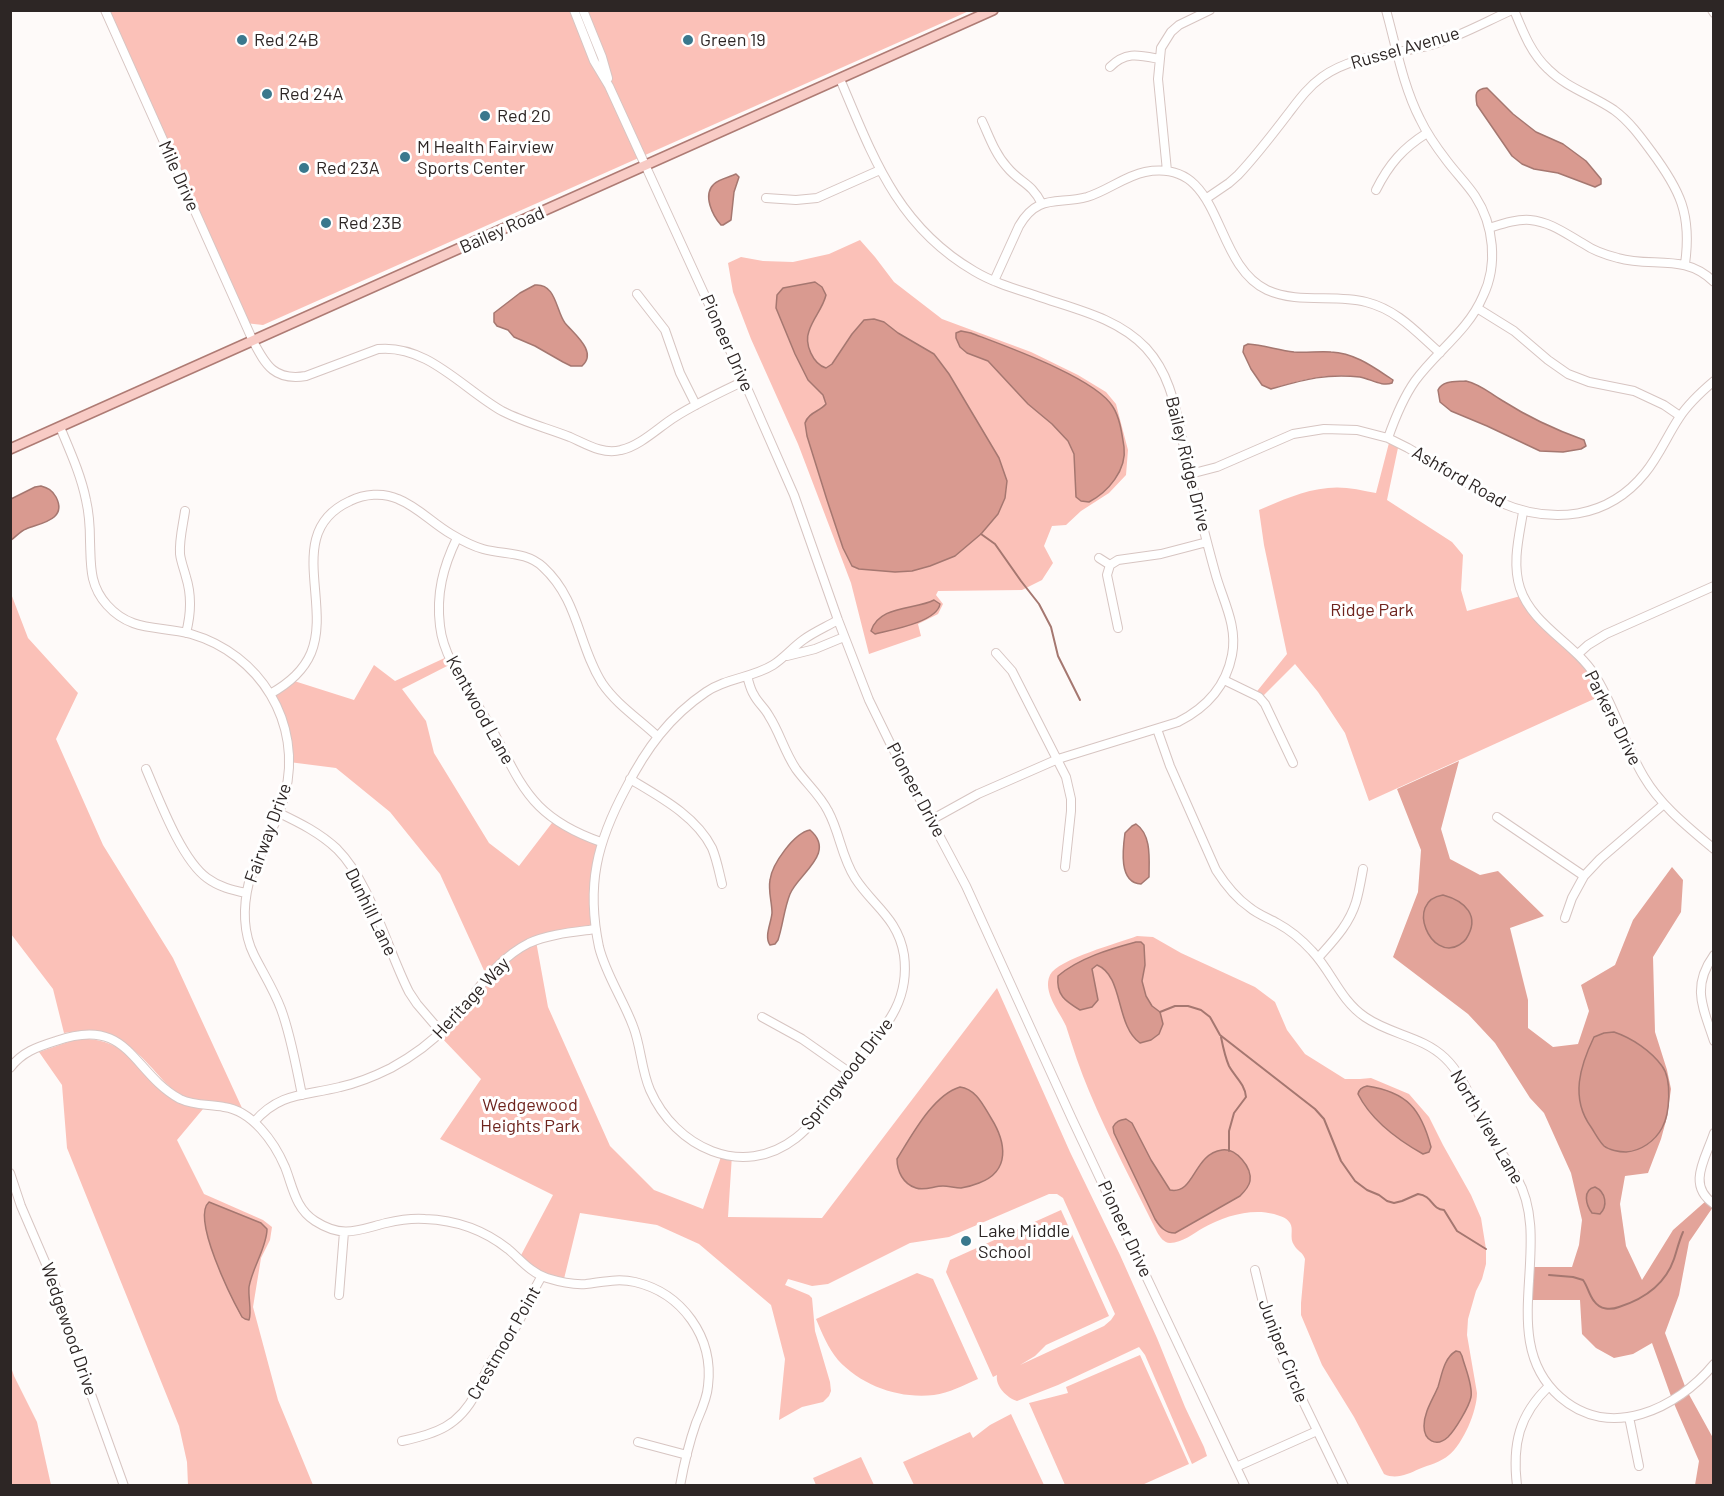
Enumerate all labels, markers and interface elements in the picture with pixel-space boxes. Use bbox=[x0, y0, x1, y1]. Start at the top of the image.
street label: Russel Avenue bbox=[1348, 22, 1462, 74]
place label: Red 24B bbox=[254, 29, 319, 51]
place label: Green 19 bbox=[700, 29, 766, 51]
marker: Red 24B bbox=[235, 33, 249, 47]
marker: Green 19 bbox=[681, 33, 695, 47]
place label: Red 24A bbox=[279, 83, 343, 105]
marker: Red 24A bbox=[260, 87, 274, 101]
place label: Red 20 bbox=[497, 105, 551, 127]
marker: Red 20 bbox=[478, 109, 492, 123]
place label: M Health Fairview Sports Center bbox=[417, 136, 554, 178]
street label: Mile Drive bbox=[154, 137, 204, 215]
marker: M Health Fairview Sports Center bbox=[398, 150, 412, 164]
place label: Red 23A bbox=[316, 157, 380, 179]
marker: Red 23A bbox=[297, 161, 311, 175]
street label: Bailey Road bbox=[456, 202, 548, 258]
place label: Red 23B bbox=[338, 212, 402, 234]
marker: Red 23B bbox=[319, 216, 333, 230]
street label: Pioneer Drive bbox=[696, 291, 758, 395]
street label: Bailey Ridge Drive bbox=[1161, 394, 1215, 534]
street label: Ashford Road bbox=[1408, 442, 1510, 512]
park label: Ridge Park bbox=[1330, 599, 1414, 621]
street label: Kentwood Lane bbox=[441, 652, 519, 768]
street label: Parkers Drive bbox=[1580, 667, 1646, 769]
street label: Pioneer Drive bbox=[882, 739, 950, 841]
street label: Fairway Drive bbox=[240, 780, 296, 886]
street label: Dunhill Lane bbox=[340, 865, 402, 959]
street label: Heritage Way bbox=[428, 953, 514, 1043]
street label: Springwood Drive bbox=[796, 1013, 898, 1135]
street label: North View Lane bbox=[1446, 1066, 1528, 1188]
park label: Wedgewood Heights Park bbox=[480, 1094, 580, 1136]
street label: Pioneer Drive bbox=[1093, 1177, 1157, 1281]
place label: Lake Middle School bbox=[978, 1220, 1070, 1262]
marker: Lake Middle School bbox=[959, 1234, 973, 1248]
street label: Wedgewood Drive bbox=[36, 1260, 102, 1398]
street label: Crestmoor Point bbox=[463, 1282, 545, 1404]
street label: Juniper Circle bbox=[1253, 1296, 1313, 1406]

